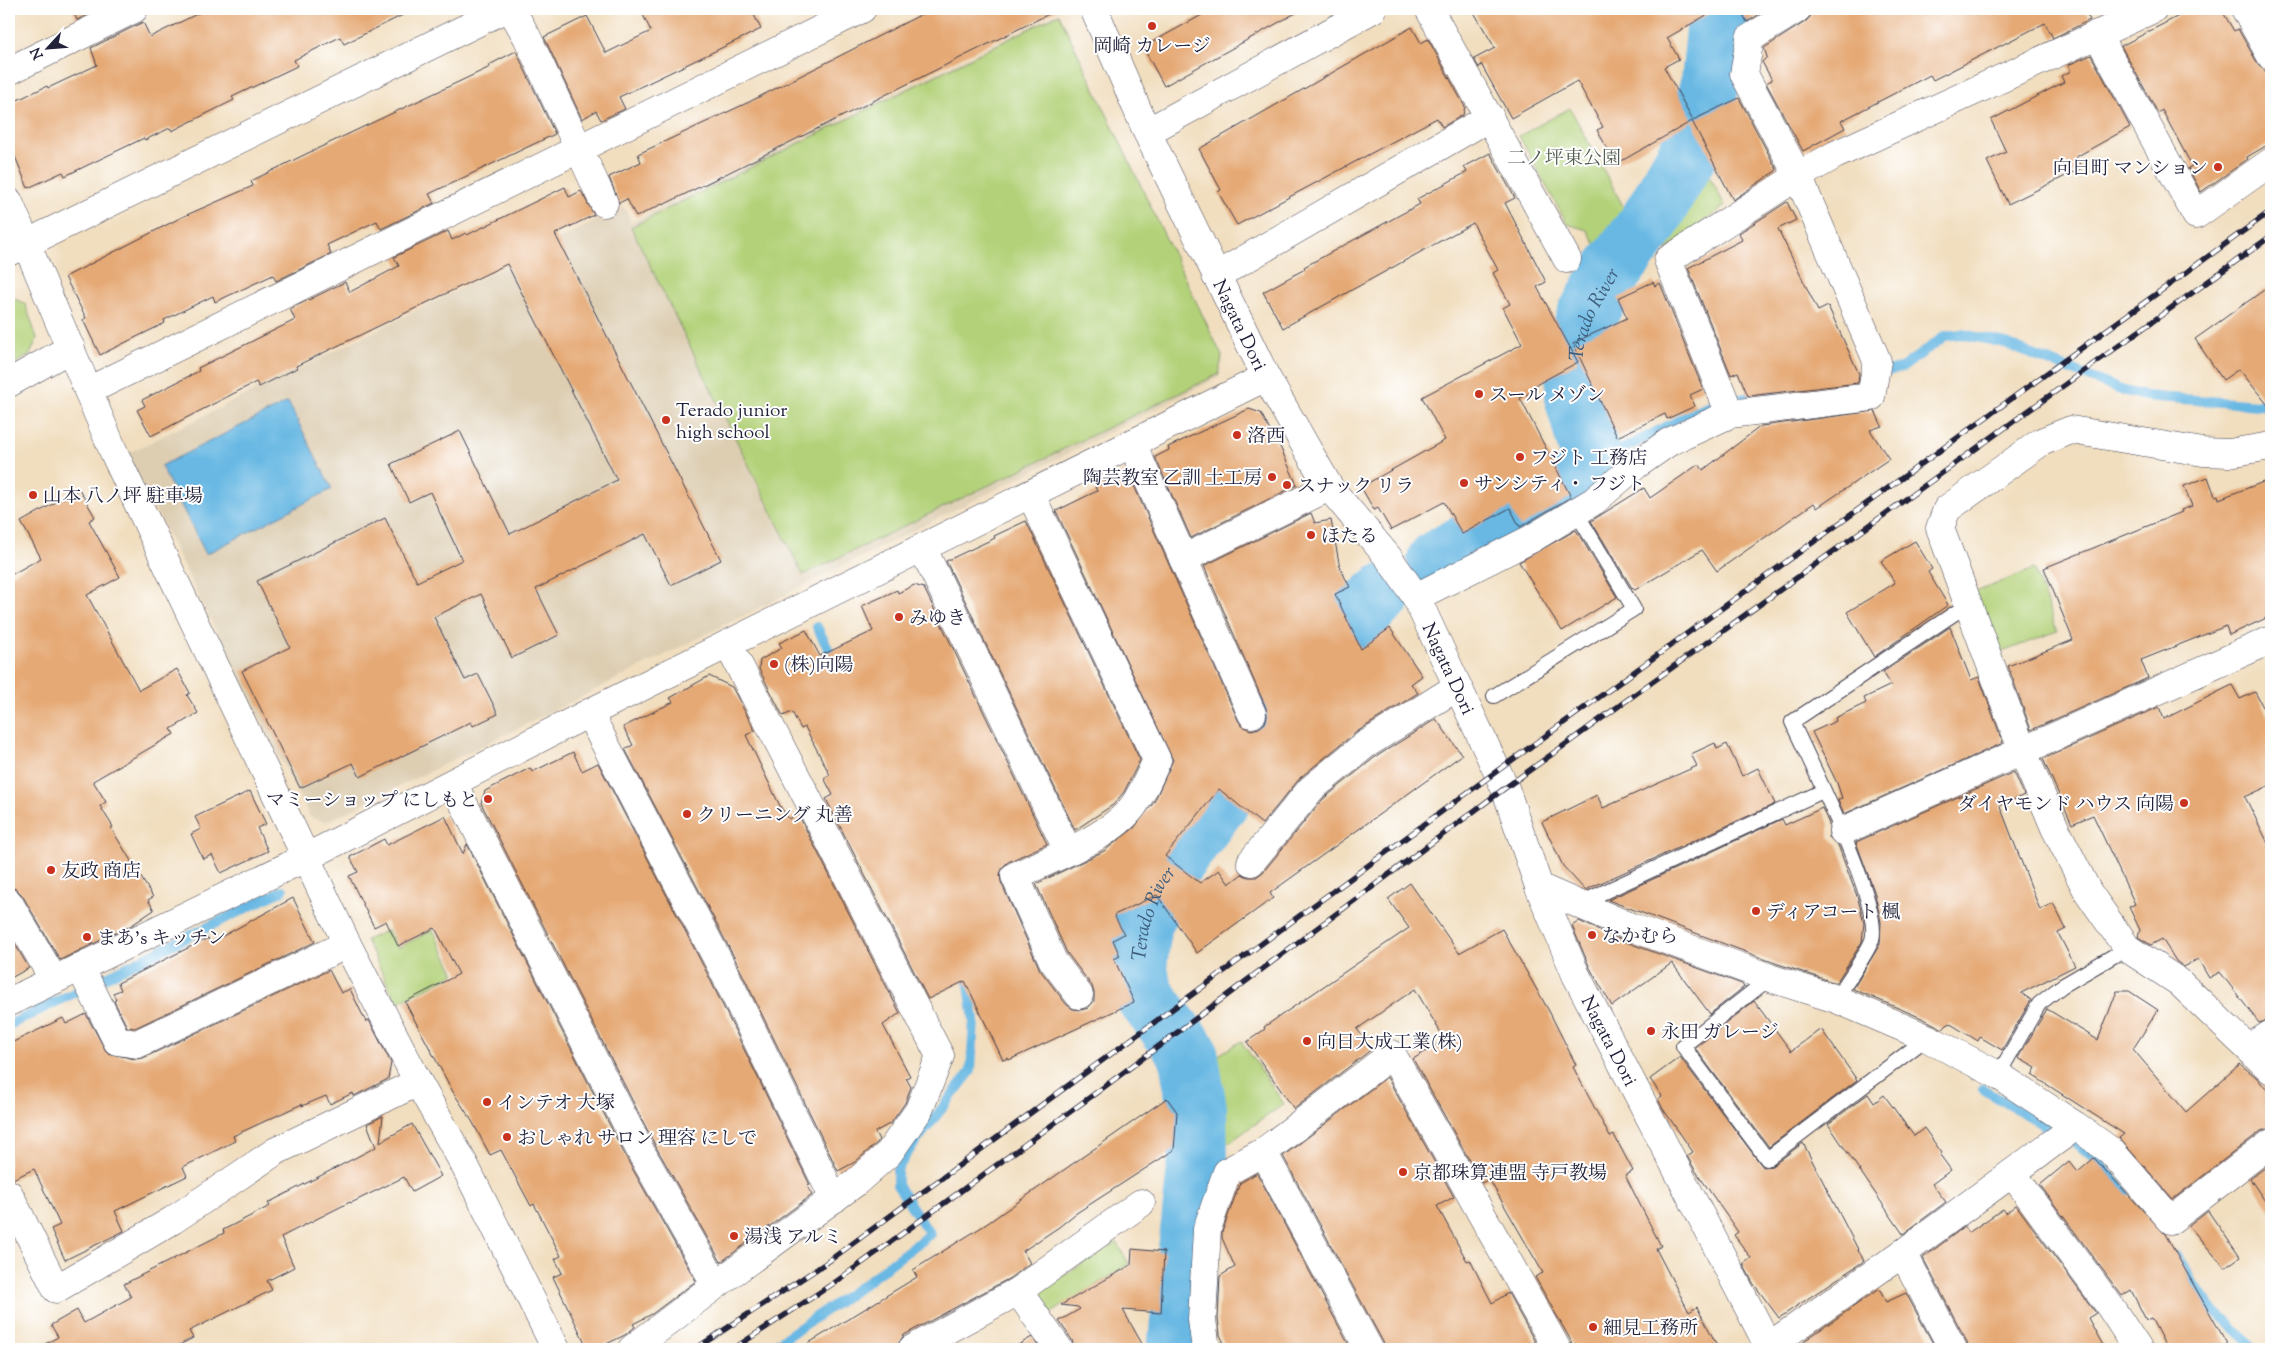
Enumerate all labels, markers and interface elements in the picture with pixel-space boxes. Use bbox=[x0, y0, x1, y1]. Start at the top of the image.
marker: 岡崎 カレージ bbox=[1146, 20, 1158, 32]
north arrow bbox=[22, 22, 72, 72]
place label: 岡崎 カレージ bbox=[1093, 34, 1211, 61]
text: N bbox=[27, 43, 50, 62]
park label: 二ノ坪東公園 bbox=[1507, 146, 1621, 173]
place label: 向日町 マンション bbox=[2053, 156, 2208, 183]
marker: 向日町 マンション bbox=[2212, 161, 2224, 173]
water label: Terado River bbox=[1564, 263, 1628, 361]
street label: Nagata Dori bbox=[1205, 275, 1272, 376]
place label: スール メゾン bbox=[1489, 383, 1605, 410]
marker: スール メゾン bbox=[1473, 388, 1485, 400]
place label: Terado junior high school bbox=[676, 398, 787, 447]
marker: Terado junior high school bbox=[660, 414, 672, 426]
place label: 洛西 bbox=[1247, 424, 1285, 451]
marker: 洛西 bbox=[1231, 429, 1243, 441]
place label: フジト 工務店 bbox=[1530, 446, 1647, 473]
marker: フジト 工務店 bbox=[1514, 451, 1526, 463]
place label: 陶芸教室 乙訓 土工房 bbox=[1083, 466, 1262, 493]
marker: 陶芸教室 乙訓 土工房 bbox=[1266, 471, 1278, 483]
place label: サンシティ・ フジト bbox=[1474, 472, 1645, 499]
place label: スナック リラ bbox=[1297, 474, 1414, 501]
marker: サンシティ・ フジト bbox=[1458, 477, 1470, 489]
marker: スナック リラ bbox=[1281, 479, 1293, 491]
place label: 山本 八ノ坪 駐車場 bbox=[43, 484, 203, 511]
marker: 山本 八ノ坪 駐車場 bbox=[27, 489, 39, 501]
place label: ほたる bbox=[1321, 524, 1378, 551]
marker: ほたる bbox=[1305, 529, 1317, 541]
place label: みゆき bbox=[909, 606, 966, 633]
marker: みゆき bbox=[893, 611, 905, 623]
street label: Nagata Dori bbox=[1414, 619, 1480, 720]
place label: (株)向陽 bbox=[784, 653, 853, 680]
marker: (株)向陽 bbox=[768, 658, 780, 670]
place label: マミーショップ にしもと bbox=[266, 788, 478, 815]
place label: ダイヤモンド ハウス 向陽 bbox=[1958, 792, 2174, 819]
marker: マミーショップ にしもと bbox=[482, 793, 494, 805]
marker: ダイヤモンド ハウス 向陽 bbox=[2178, 797, 2190, 809]
place label: クリーニング 丸善 bbox=[697, 803, 853, 830]
marker: クリーニング 丸善 bbox=[681, 808, 693, 820]
place label: 友政 商店 bbox=[61, 859, 141, 886]
water label: Terado River bbox=[1126, 861, 1184, 963]
marker: 友政 商店 bbox=[45, 864, 57, 876]
place label: ディアコート 楓 bbox=[1766, 900, 1901, 927]
marker: ディアコート 楓 bbox=[1750, 905, 1762, 917]
place label: なかむら bbox=[1602, 924, 1678, 951]
place label: まあ's キッチン bbox=[97, 926, 226, 953]
marker: なかむら bbox=[1586, 929, 1598, 941]
marker: まあ's キッチン bbox=[81, 931, 93, 943]
street label: Nagata Dori bbox=[1573, 992, 1642, 1092]
place label: 永田 ガレージ bbox=[1661, 1020, 1779, 1047]
marker: 永田 ガレージ bbox=[1645, 1025, 1657, 1037]
place label: 向日大成工業(株) bbox=[1317, 1030, 1462, 1057]
marker: 向日大成工業(株) bbox=[1301, 1035, 1313, 1047]
place label: インテオ 大塚 bbox=[497, 1091, 615, 1118]
marker: インテオ 大塚 bbox=[481, 1096, 493, 1108]
place label: おしゃれ サロン 理容 にしで bbox=[517, 1126, 757, 1153]
marker: おしゃれ サロン 理容 にしで bbox=[501, 1131, 513, 1143]
place label: 京都珠算連盟 寺戸教場 bbox=[1413, 1161, 1607, 1188]
marker: 京都珠算連盟 寺戸教場 bbox=[1397, 1166, 1409, 1178]
place label: 湯浅 アルミ bbox=[744, 1225, 842, 1252]
marker: 湯浅 アルミ bbox=[728, 1230, 740, 1242]
place label: 細見工務所 bbox=[1603, 1316, 1698, 1343]
marker: 細見工務所 bbox=[1587, 1321, 1599, 1333]

